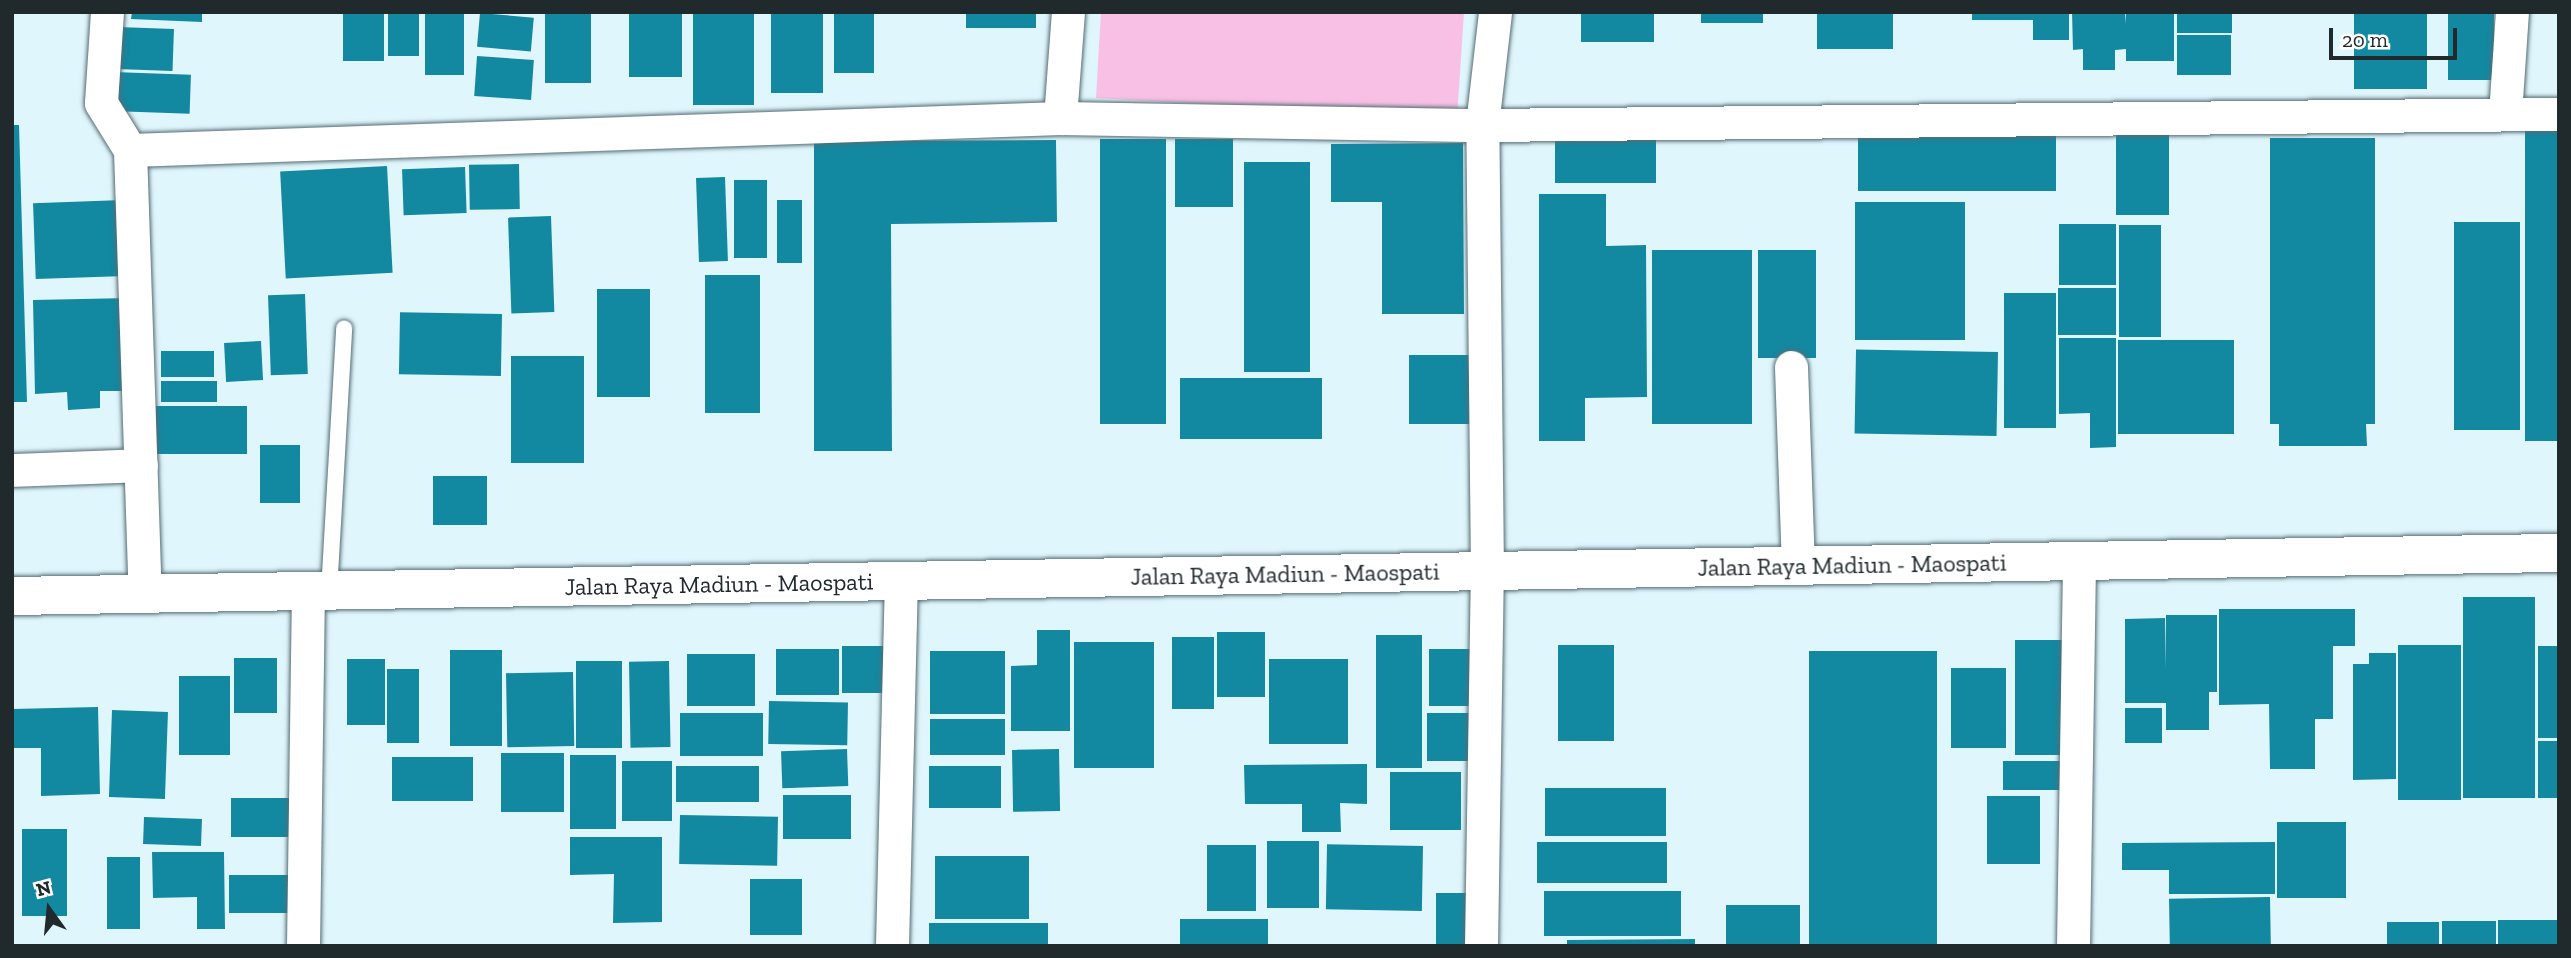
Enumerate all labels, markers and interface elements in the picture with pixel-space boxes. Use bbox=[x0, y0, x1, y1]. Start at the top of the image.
scale bar bbox=[2333, 14, 2461, 58]
text: 20 m bbox=[2342, 27, 2388, 52]
street label: Jalan Raya Madiun - Maospati bbox=[1697, 548, 2007, 582]
street label: Jalan Raya Madiun - Maospati bbox=[1130, 557, 1440, 591]
street label: Jalan Raya Madiun - Maospati bbox=[564, 567, 874, 601]
north arrow bbox=[14, 874, 84, 944]
text: N bbox=[33, 875, 53, 901]

